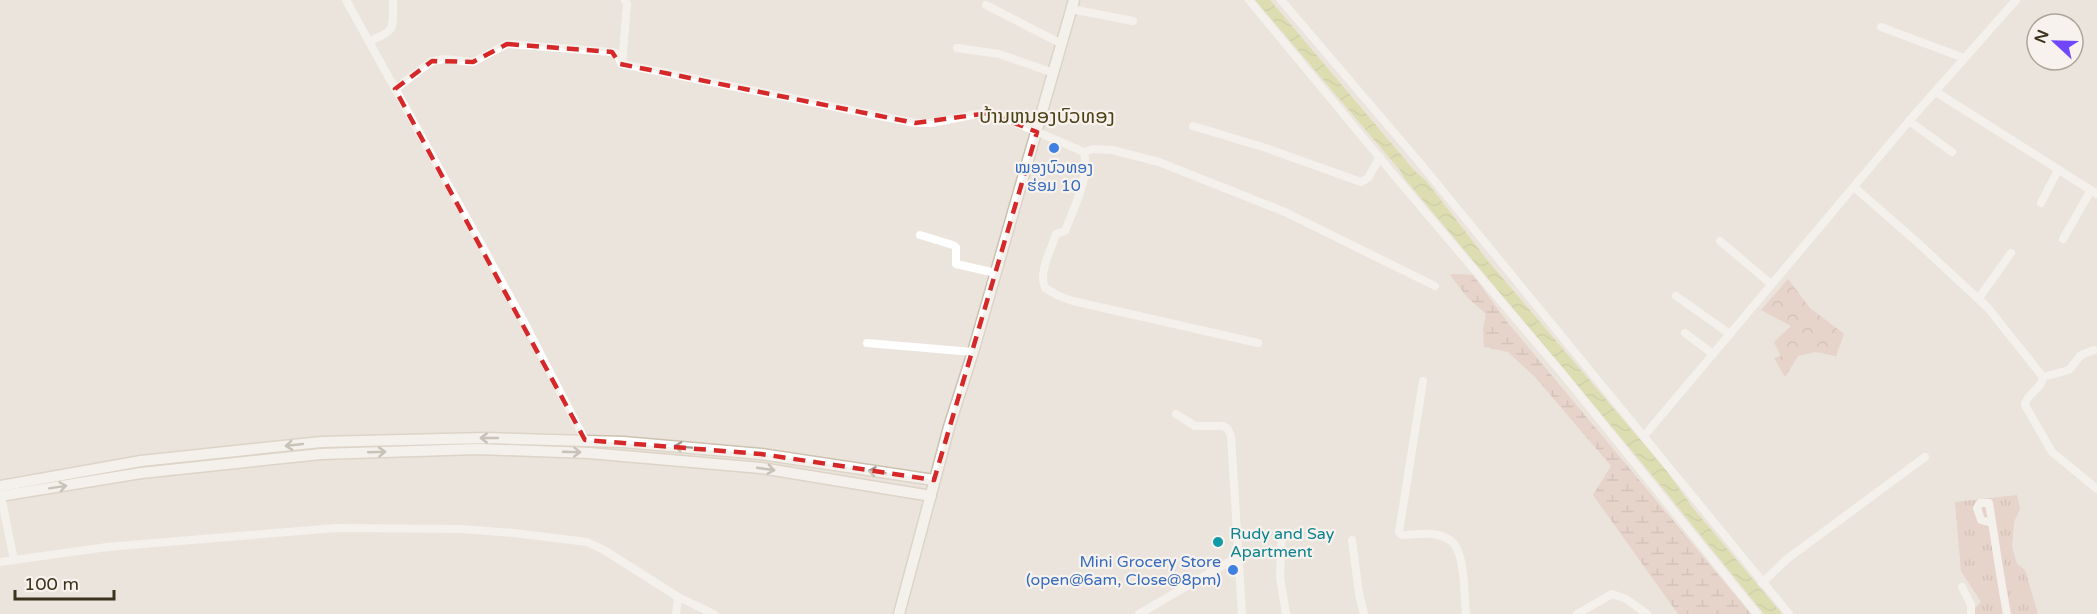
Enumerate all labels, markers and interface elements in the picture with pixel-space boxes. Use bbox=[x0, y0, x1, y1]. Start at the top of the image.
north arrow bbox=[2025, 12, 2085, 72]
text: N bbox=[2030, 27, 2054, 46]
district label: ບ້ານຫນອງບົວທອງ bbox=[979, 105, 1115, 129]
marker: ໝອງບົວທອງ ຮ່ອມ 10 bbox=[1047, 141, 1061, 155]
place label: ໝອງບົວທອງ ຮ່ອມ 10 bbox=[1015, 158, 1093, 196]
one-way arrow bbox=[479, 432, 499, 444]
one-way arrow bbox=[284, 440, 304, 451]
one-way arrow bbox=[674, 441, 694, 452]
one-way arrow bbox=[366, 447, 386, 458]
one-way arrow bbox=[561, 447, 581, 458]
one-way arrow bbox=[755, 463, 775, 474]
one-way arrow bbox=[867, 466, 887, 477]
one-way arrow bbox=[47, 481, 67, 492]
place label: Rudy and Say Apartment bbox=[1230, 524, 1335, 562]
marker: Rudy and Say Apartment bbox=[1211, 535, 1225, 549]
place label: Mini Grocery Store (open@6am, Close@8pm) bbox=[1026, 552, 1221, 590]
scale bar bbox=[15, 563, 114, 601]
marker: Mini Grocery Store (open@6am, Close@8pm) bbox=[1226, 563, 1240, 577]
text: 100 m bbox=[24, 573, 79, 595]

